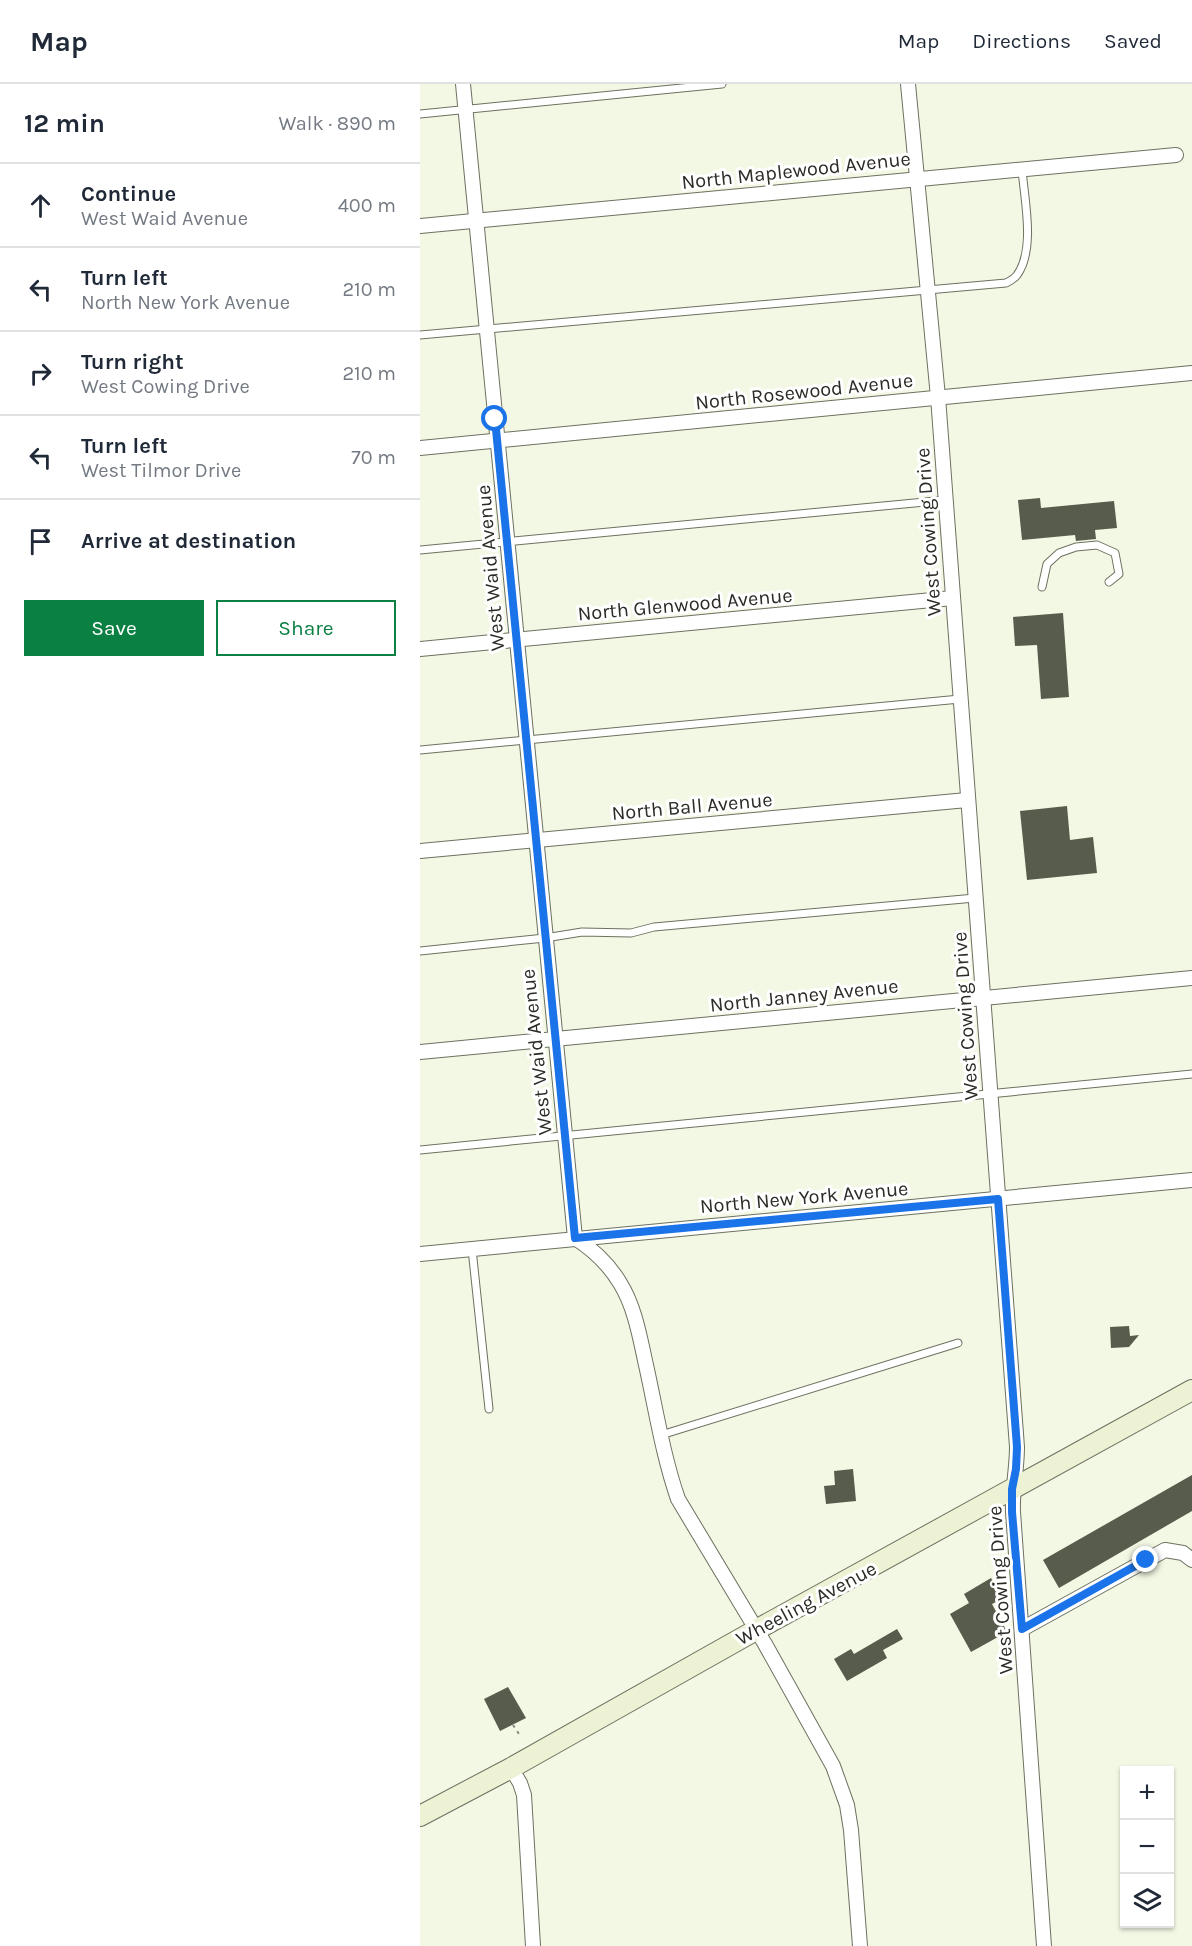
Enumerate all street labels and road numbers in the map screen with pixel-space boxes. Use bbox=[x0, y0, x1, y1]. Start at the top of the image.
street label: North Maplewood Avenue bbox=[680, 147, 912, 194]
street label: North Rosewood Avenue bbox=[694, 369, 914, 414]
street label: West Cowing Drive bbox=[911, 447, 946, 617]
street label: West Waid Avenue bbox=[472, 484, 509, 652]
street label: North Glenwood Avenue bbox=[577, 584, 794, 625]
street label: North Ball Avenue bbox=[611, 788, 773, 825]
street label: West Cowing Drive bbox=[948, 931, 983, 1101]
street label: West Waid Avenue bbox=[516, 968, 557, 1136]
street label: North Janney Avenue bbox=[709, 974, 900, 1017]
street label: North New York Avenue bbox=[699, 1177, 909, 1218]
street label: West Cowing Drive bbox=[983, 1505, 1018, 1675]
street label: Wheeling Avenue bbox=[732, 1557, 880, 1650]

